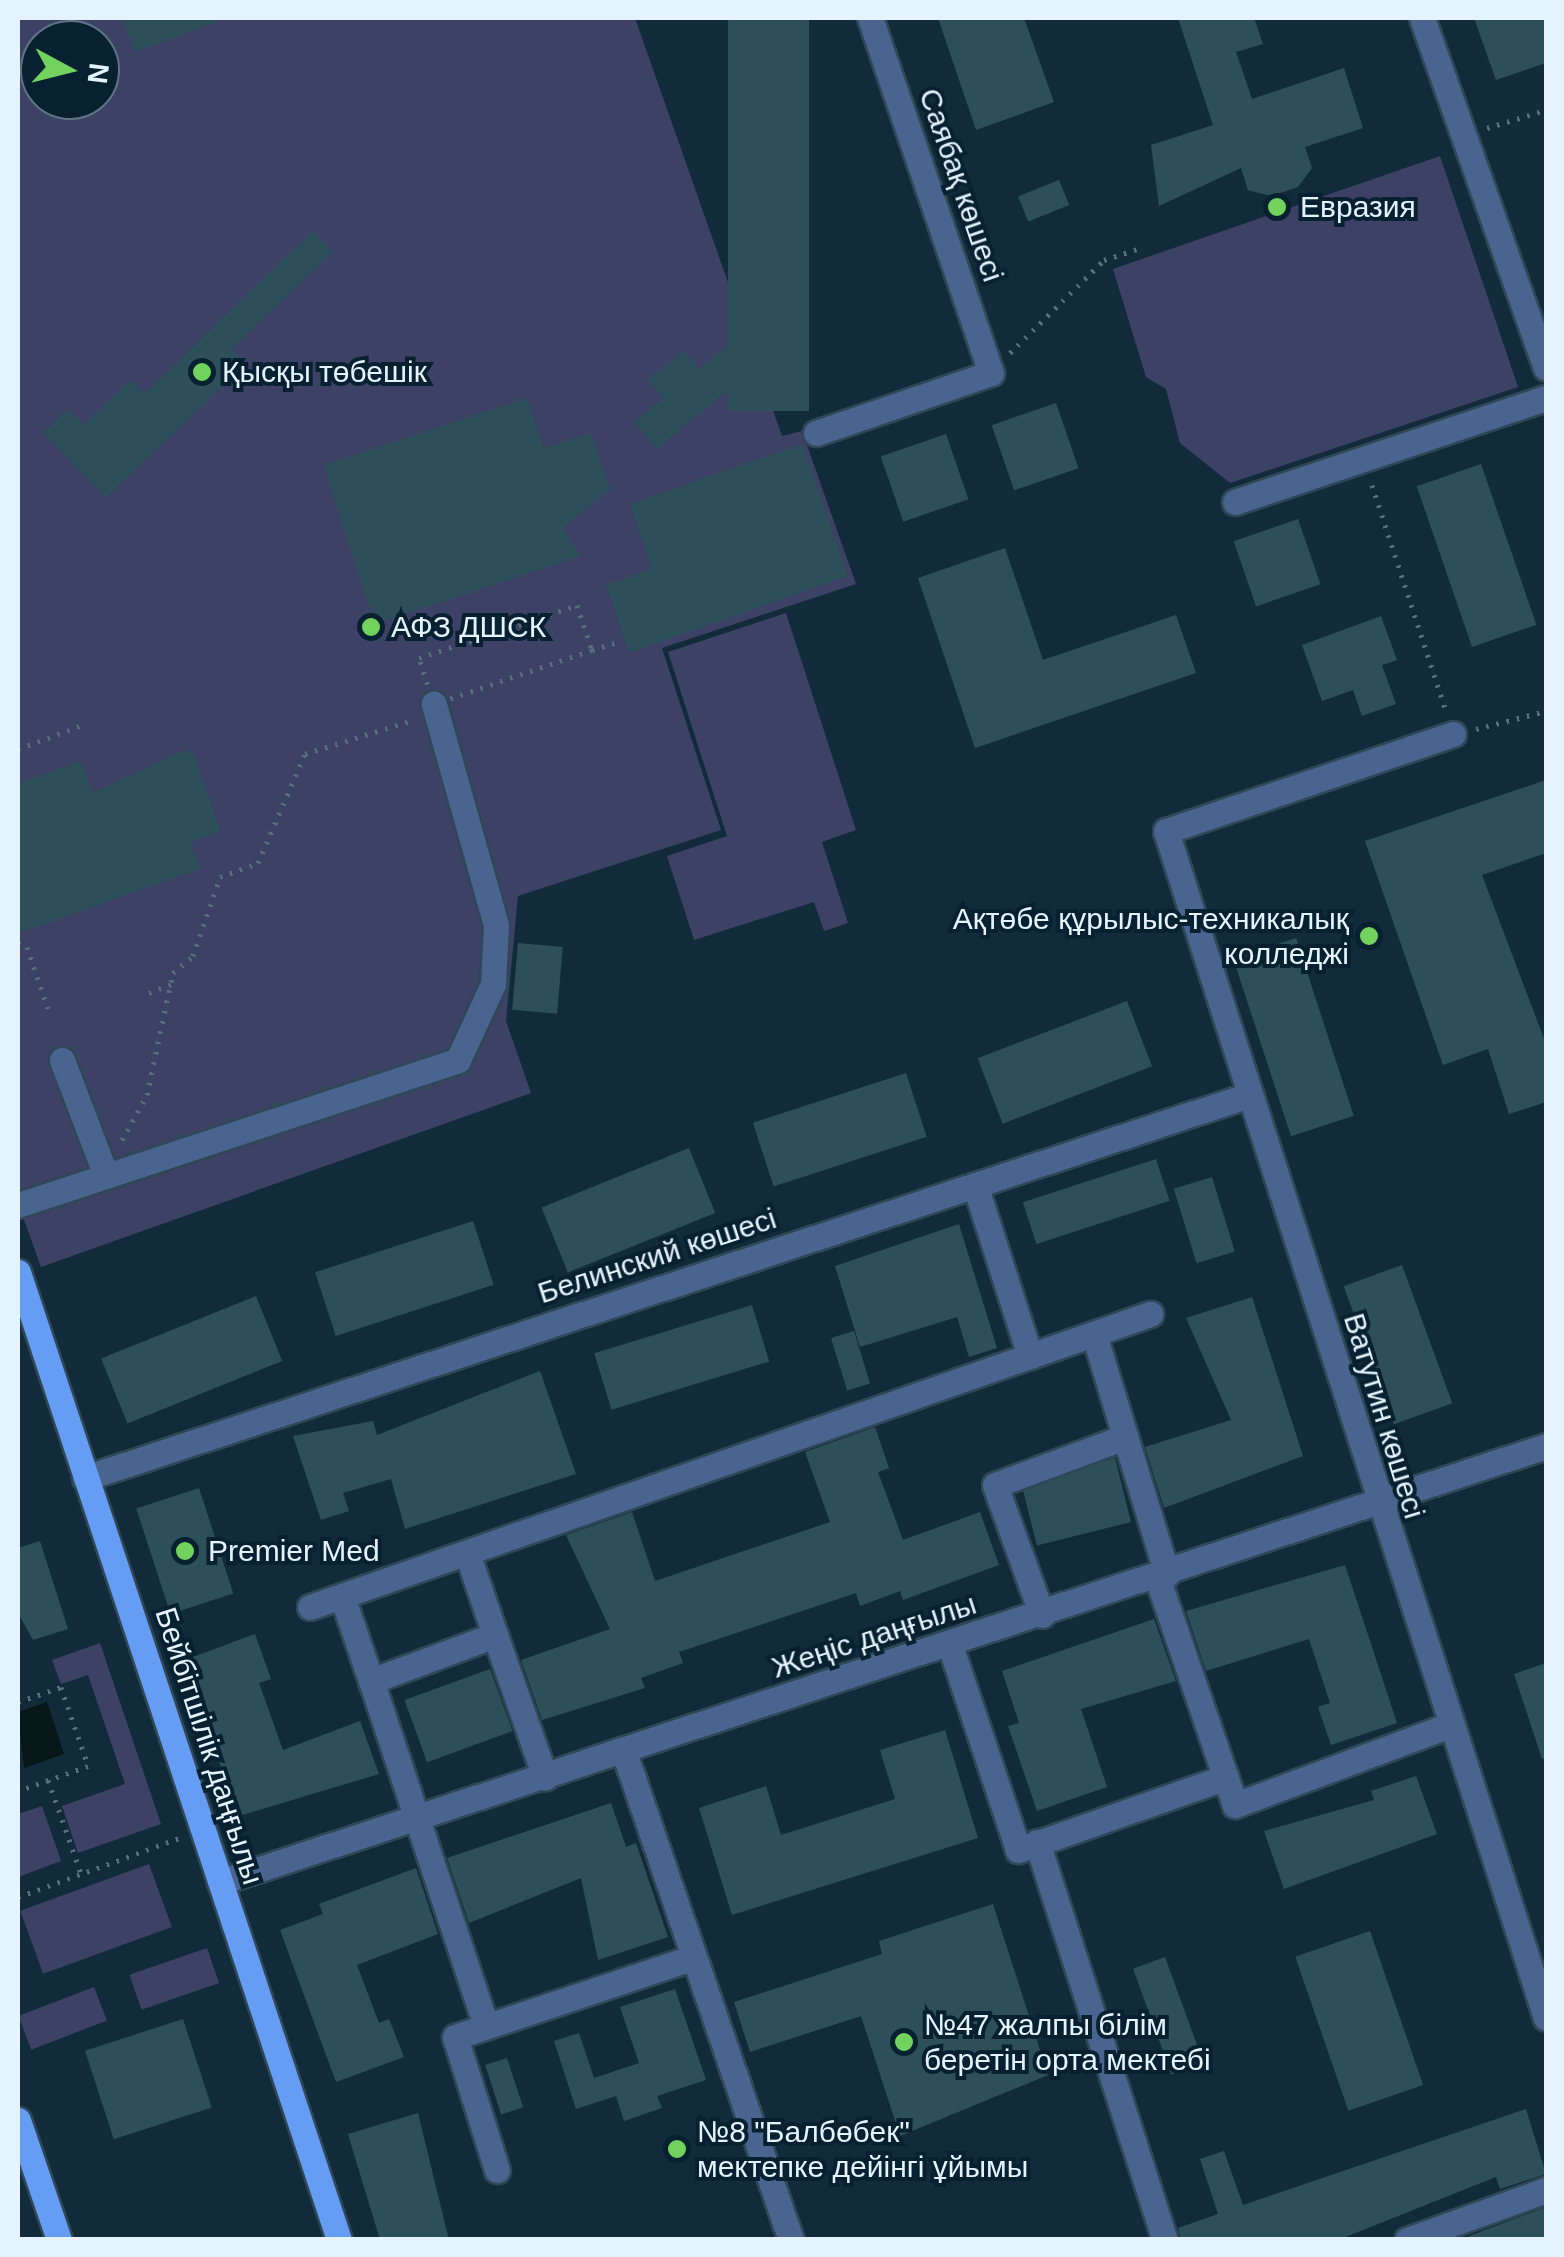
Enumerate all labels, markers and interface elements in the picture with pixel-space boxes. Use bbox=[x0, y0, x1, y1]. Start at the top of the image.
north arrow bbox=[20, 20, 120, 120]
text: N bbox=[82, 62, 115, 85]
street label: Саябақ көшесі bbox=[911, 84, 1011, 286]
place label: Евразия bbox=[1300, 189, 1416, 225]
marker: Евразия bbox=[1264, 194, 1290, 220]
place label: Қысқы төбешік bbox=[222, 354, 427, 390]
marker: Қысқы төбешік bbox=[191, 361, 213, 383]
place label: АФЗ ДШСК bbox=[391, 609, 546, 645]
marker: АФЗ ДШСК bbox=[360, 616, 382, 638]
place label: Ақтөбе құрылыс-техникалық колледжі bbox=[953, 901, 1349, 972]
marker: Ақтөбе құрылыс-техникалық колледжі bbox=[1358, 925, 1380, 947]
street label: Белинский көшесі bbox=[533, 1200, 781, 1312]
street label: Ватутин көшесі bbox=[1336, 1309, 1432, 1523]
place label: Premier Med bbox=[208, 1533, 380, 1569]
marker: Premier Med bbox=[172, 1538, 198, 1564]
street label: Жеңіс даңғылы bbox=[767, 1586, 981, 1686]
street label: Бейбітшілік даңғылы bbox=[147, 1603, 271, 1889]
place label: №47 жалпы білім беретін орта мектебі bbox=[924, 2007, 1211, 2078]
marker: №47 жалпы білім беретін орта мектебі bbox=[893, 2031, 915, 2053]
place label: №8 "Балбөбек" мектепке дейінгі ұйымы bbox=[697, 2114, 1028, 2184]
marker: №8 "Балбөбек" мектепке дейінгі ұйымы bbox=[666, 2138, 688, 2160]

